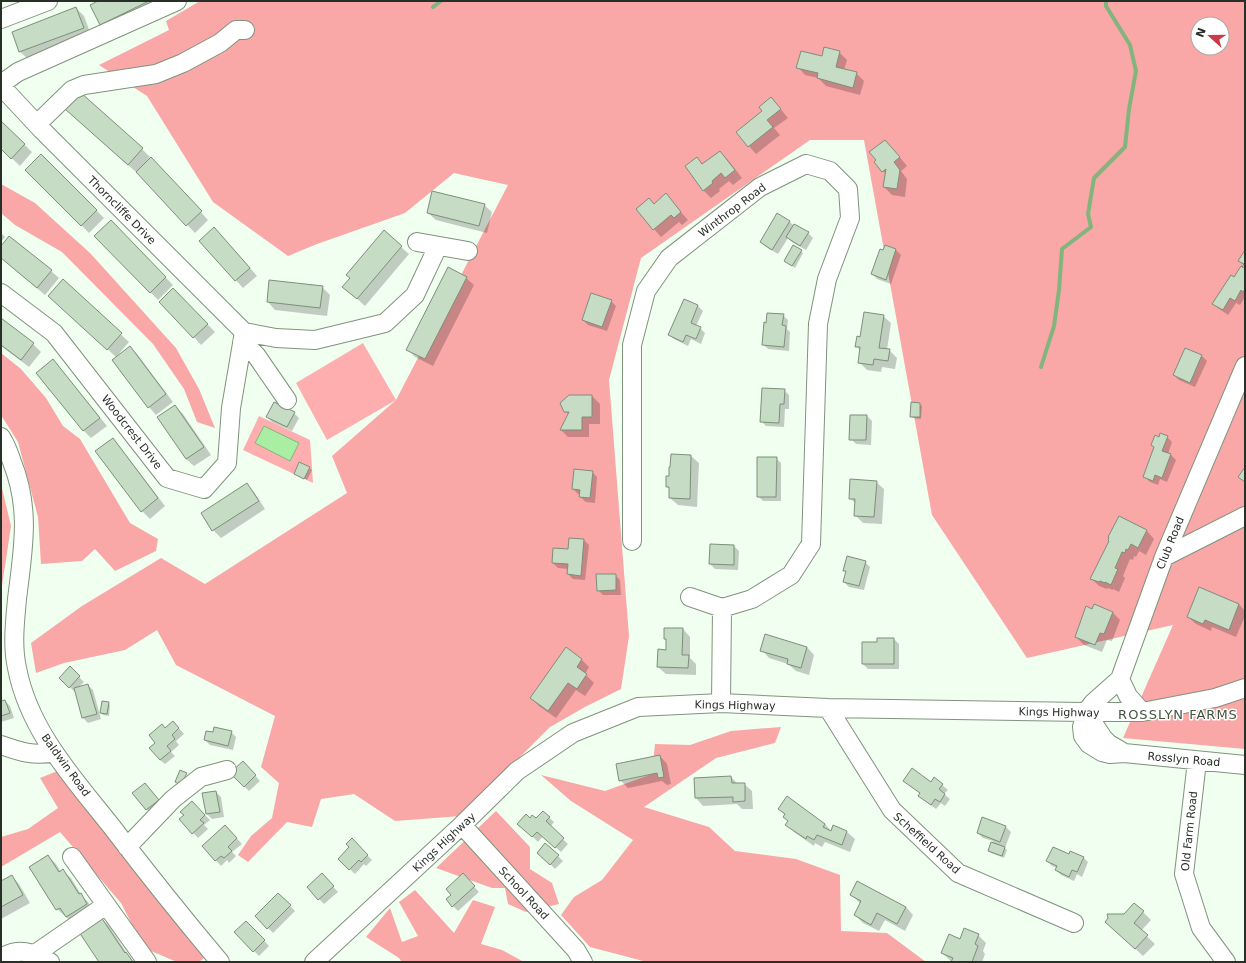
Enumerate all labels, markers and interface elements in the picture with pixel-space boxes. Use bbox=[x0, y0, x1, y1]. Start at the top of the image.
north arrow bbox=[1190, 16, 1230, 56]
text: N bbox=[1193, 26, 1209, 39]
street label: Thorncliffe Drive bbox=[84, 173, 159, 247]
street label: Winthrop Road bbox=[696, 181, 769, 240]
street label: Woodcrest Drive bbox=[99, 393, 165, 472]
street label: Club Road bbox=[1154, 515, 1187, 571]
street label: Kings Highway bbox=[694, 698, 776, 713]
street label: Kings Highway bbox=[1018, 705, 1100, 720]
district label: ROSSLYN FARMS bbox=[1118, 707, 1238, 722]
street label: Baldwin Road bbox=[38, 731, 93, 799]
street label: Rosslyn Road bbox=[1147, 750, 1221, 769]
street label: Old Farm Road bbox=[1179, 790, 1200, 872]
street label: Kings Highway bbox=[410, 810, 479, 875]
street label: Scheffield Road bbox=[891, 810, 963, 877]
street label: School Road bbox=[496, 864, 551, 923]

